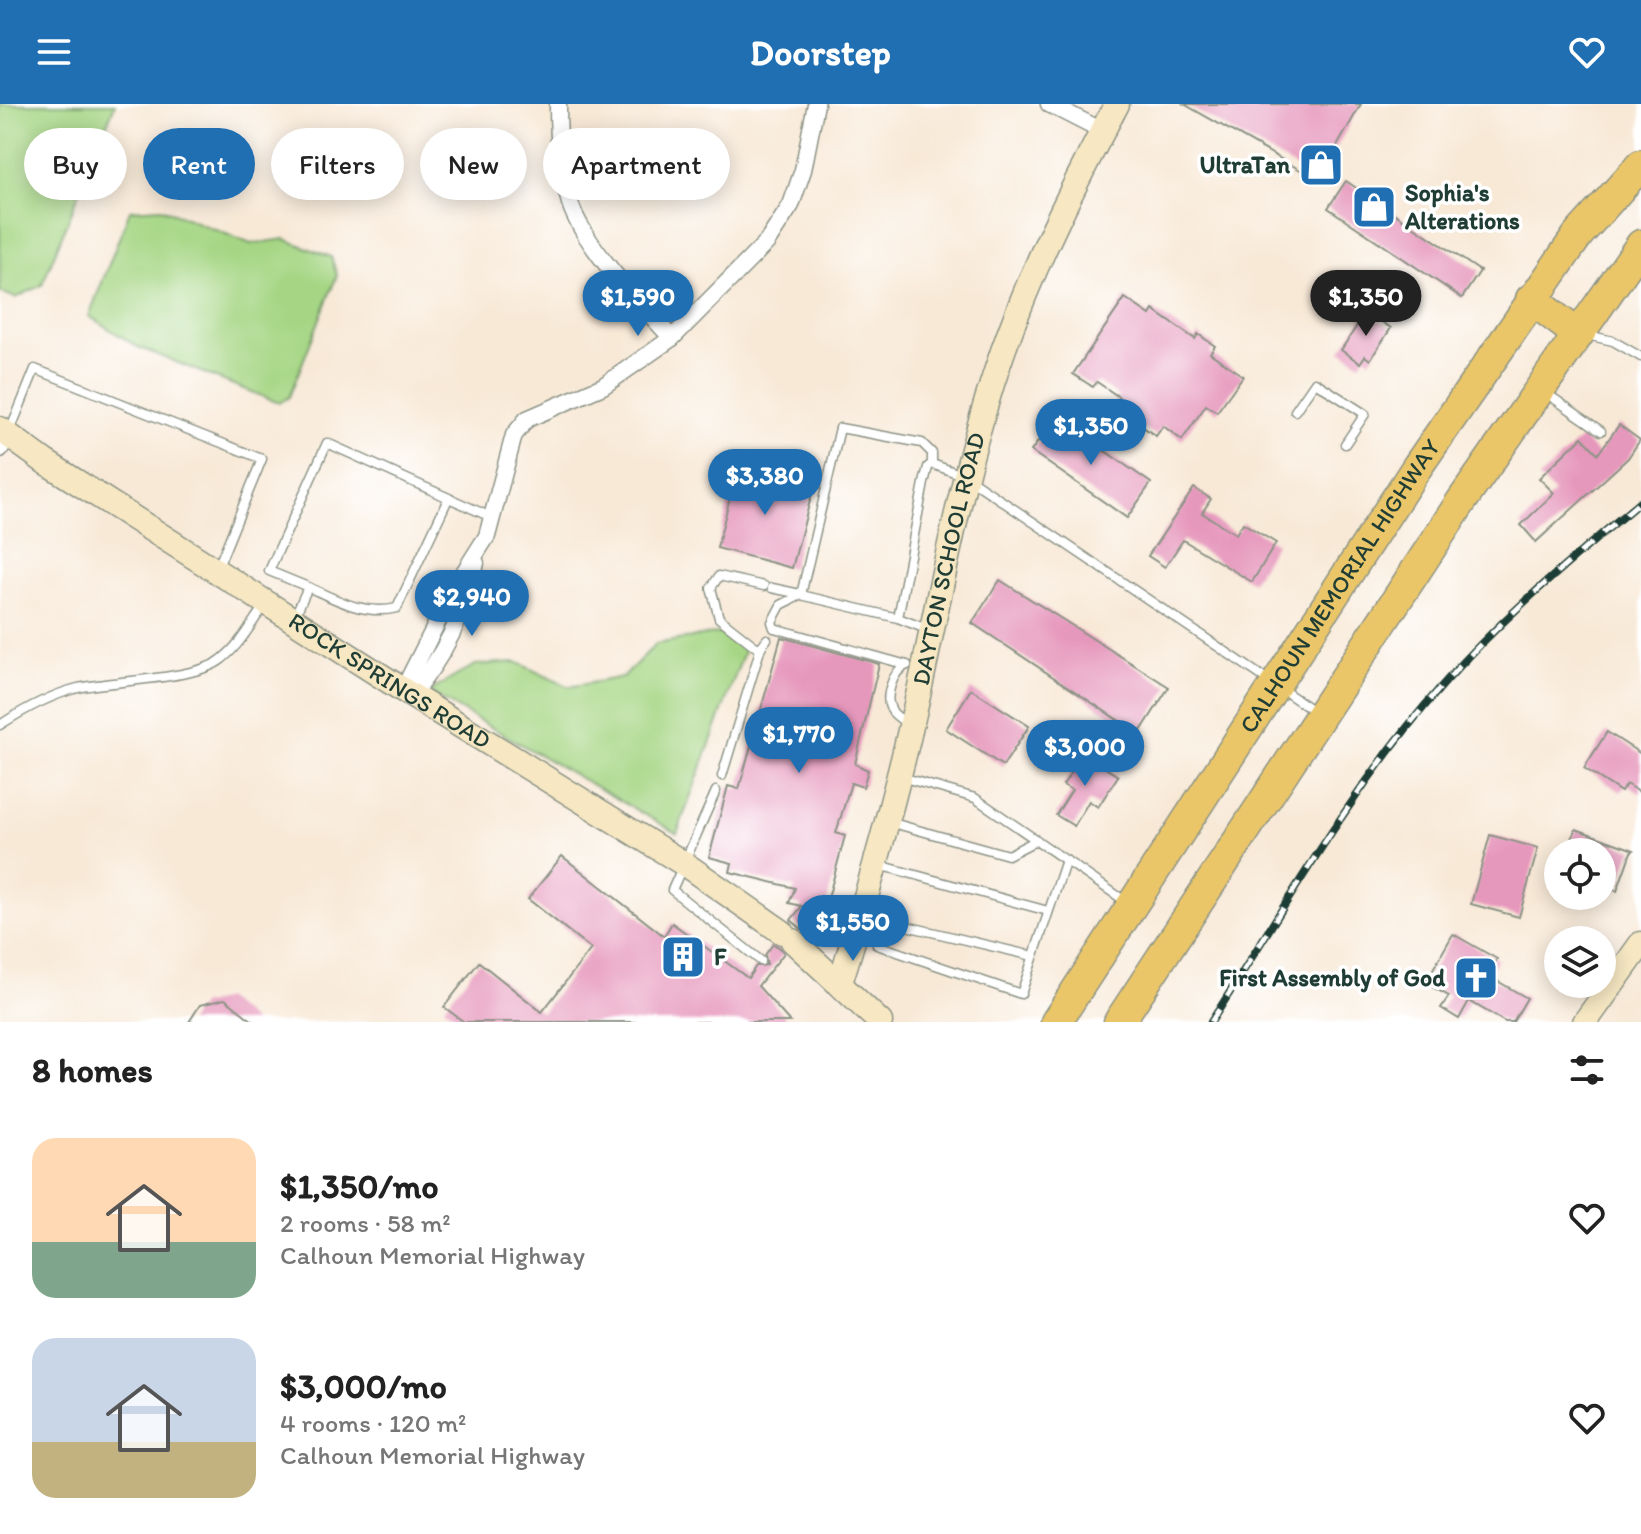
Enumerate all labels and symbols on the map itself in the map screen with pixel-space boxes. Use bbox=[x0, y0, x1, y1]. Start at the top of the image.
shop icon: UltraTan bbox=[1297, 141, 1345, 189]
place label: UltraTan bbox=[1200, 150, 1290, 179]
place label: Sophia's Alterations bbox=[1404, 178, 1520, 235]
shop icon: Sophia's Alterations bbox=[1350, 183, 1398, 231]
pin: $1,590 bbox=[573, 270, 703, 338]
pin: $1,350 bbox=[1301, 270, 1431, 338]
pin: $1,350 bbox=[1026, 399, 1156, 467]
street label: DAYTON SCHOOL ROAD bbox=[906, 429, 991, 688]
street label: CALHOUN MEMORIAL HIGHWAY bbox=[1233, 433, 1446, 738]
pin: $3,380 bbox=[700, 449, 830, 517]
pin: $2,940 bbox=[407, 570, 537, 638]
street label: ROCK SPRINGS ROAD bbox=[284, 606, 496, 755]
pin: $1,770 bbox=[734, 707, 864, 775]
pin: $3,000 bbox=[1020, 720, 1150, 788]
pin: $1,550 bbox=[788, 895, 918, 963]
building icon: F bbox=[659, 933, 707, 981]
place label: F bbox=[714, 942, 727, 971]
church icon: First Assembly of God bbox=[1452, 954, 1500, 1002]
place label: First Assembly of God bbox=[1219, 963, 1445, 993]

